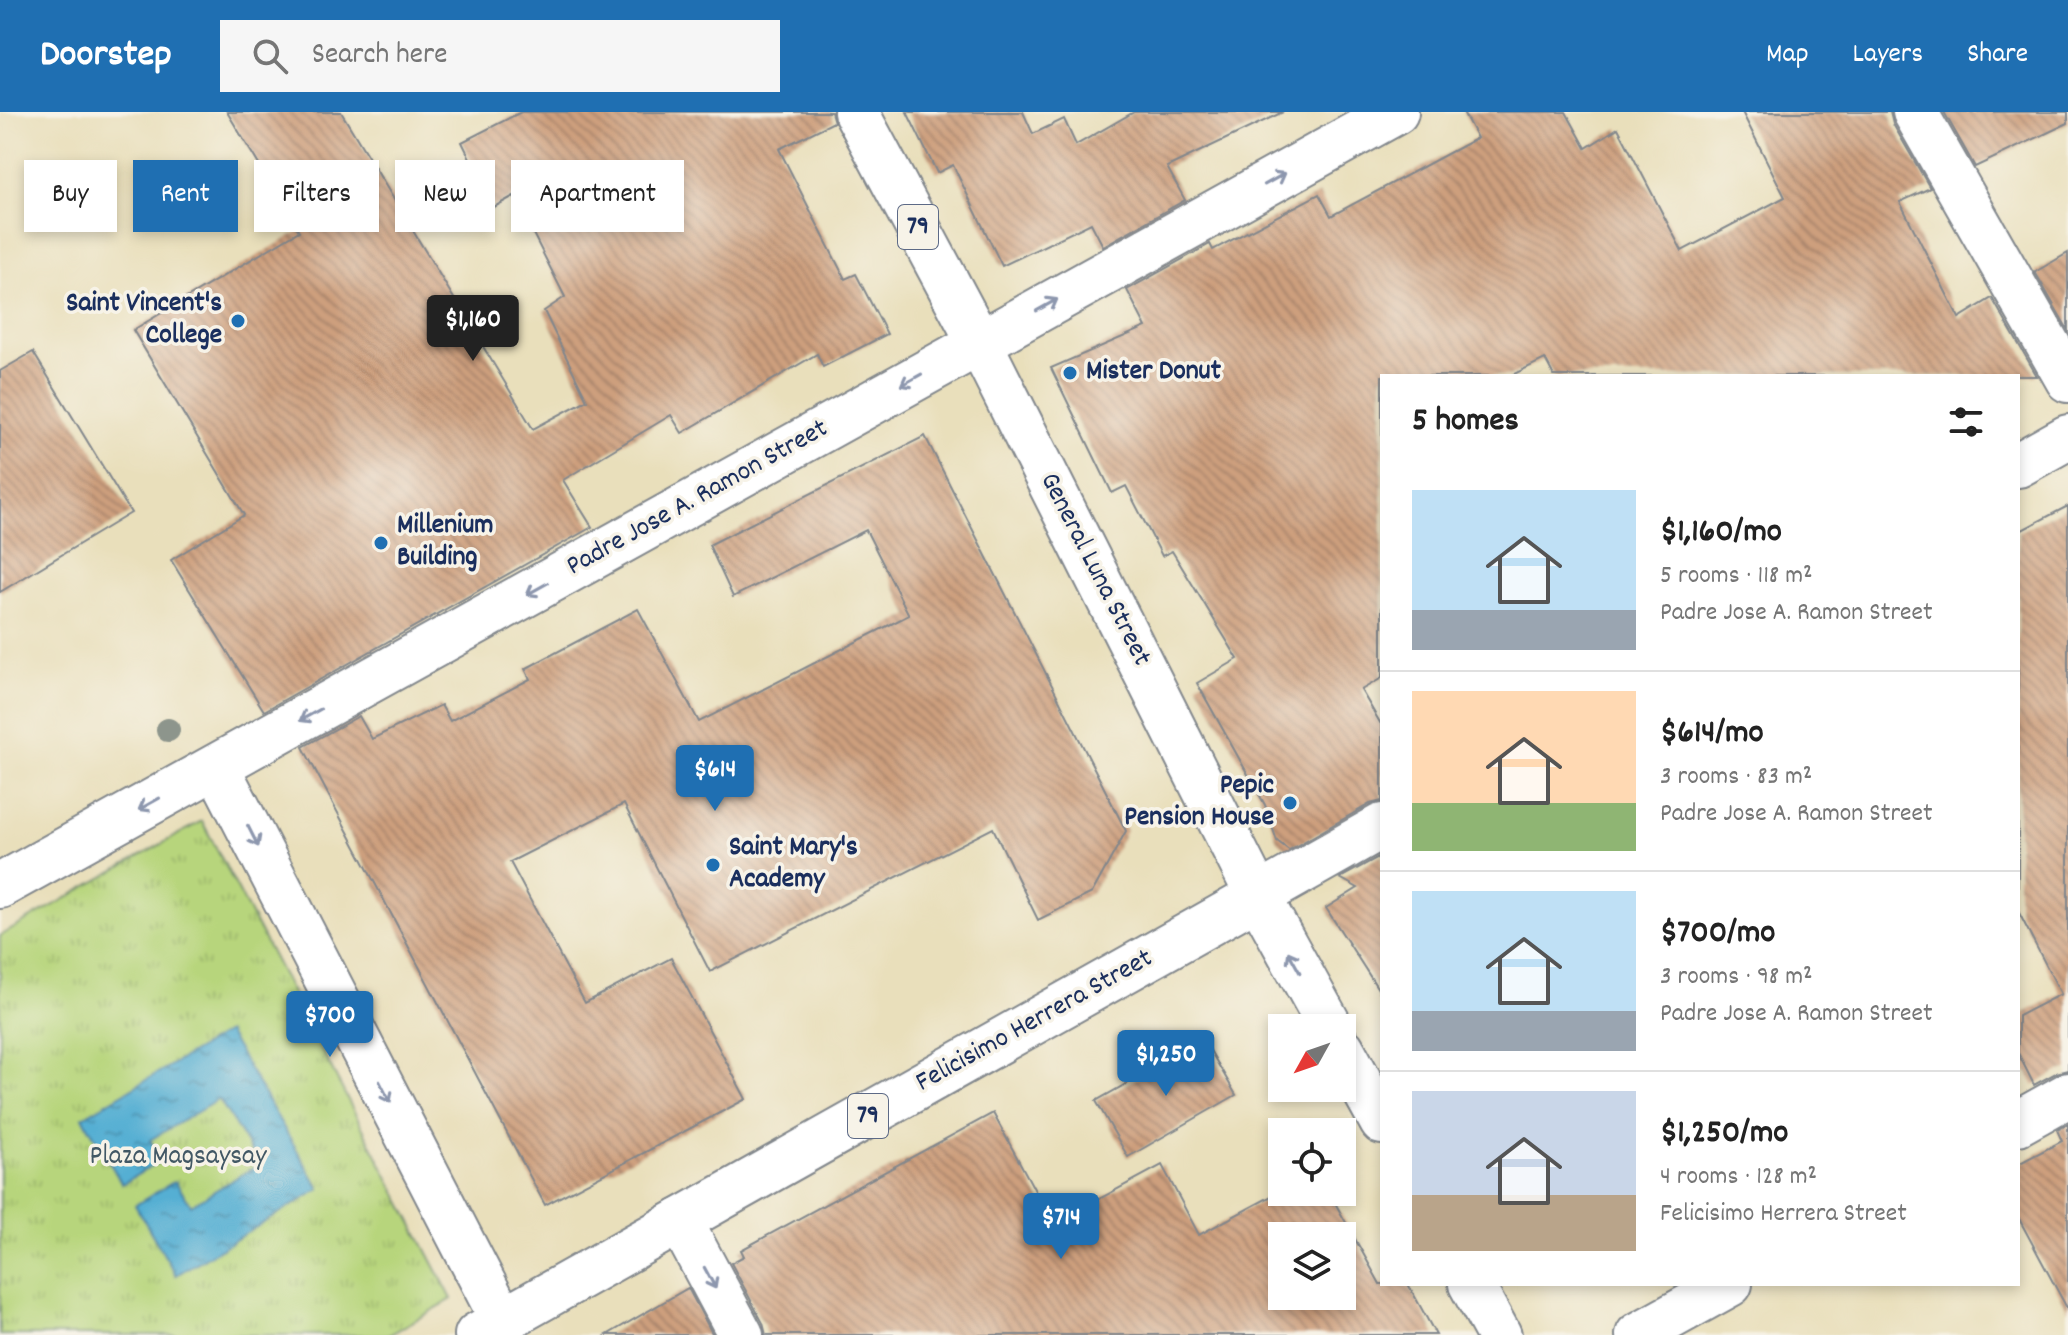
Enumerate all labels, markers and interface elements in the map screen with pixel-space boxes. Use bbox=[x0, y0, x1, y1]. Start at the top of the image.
search box bbox=[220, 20, 780, 92]
text: Doorstep bbox=[40, 29, 172, 84]
icon: search bbox=[248, 34, 292, 78]
text: Search here bbox=[312, 35, 447, 78]
text: Map bbox=[1766, 36, 1809, 76]
text: Layers bbox=[1853, 36, 1923, 76]
text: Share bbox=[1967, 36, 2028, 76]
chip: Buy bbox=[24, 160, 117, 232]
chip: Rent bbox=[133, 160, 238, 232]
chip: Filters bbox=[254, 160, 379, 232]
chip: New bbox=[395, 160, 495, 232]
chip: Apartment bbox=[511, 160, 684, 232]
one-way arrow bbox=[1263, 171, 1286, 187]
road number: 79 bbox=[898, 205, 938, 249]
place label: Saint Vincent's College bbox=[66, 285, 222, 357]
pin: $1,160 bbox=[408, 295, 538, 363]
one-way arrow bbox=[1035, 296, 1058, 312]
text: $1,160 bbox=[445, 302, 501, 339]
marker: Saint Vincent's College bbox=[229, 312, 247, 330]
place label: Mister Donut bbox=[1086, 353, 1222, 393]
marker: Mister Donut bbox=[1061, 364, 1079, 382]
one-way arrow bbox=[900, 372, 923, 388]
text: 5 homes bbox=[1412, 398, 1519, 447]
icon: filters bbox=[1944, 400, 1988, 444]
street label: Padre Jose A. Ramon Street bbox=[560, 410, 836, 588]
street label: General Luna Street bbox=[1028, 466, 1160, 674]
place label: Millenium Building bbox=[397, 507, 494, 579]
text: $1,160/mo bbox=[1660, 509, 1782, 558]
icon: home bbox=[1476, 522, 1572, 618]
marker: Millenium Building bbox=[372, 534, 390, 552]
text: 5 rooms · 118 m² bbox=[1660, 558, 1813, 595]
one-way arrow bbox=[526, 581, 549, 597]
text: Padre Jose A. Ramon Street bbox=[1660, 595, 1933, 632]
one-way arrow bbox=[299, 707, 322, 723]
text: $614/mo bbox=[1660, 710, 1764, 759]
icon: home bbox=[1476, 723, 1572, 819]
pin: $614 bbox=[668, 745, 762, 813]
text: $614 bbox=[694, 752, 736, 789]
text: 3 rooms · 83 m² bbox=[1660, 759, 1812, 796]
place label: Pepic Pension House bbox=[1124, 767, 1274, 839]
marker: Pepic Pension House bbox=[1281, 794, 1299, 812]
text: Padre Jose A. Ramon Street bbox=[1660, 796, 1933, 833]
one-way arrow bbox=[137, 797, 161, 813]
one-way arrow bbox=[245, 824, 261, 848]
place label: Saint Mary's Academy bbox=[729, 829, 858, 901]
marker: Saint Mary's Academy bbox=[704, 856, 722, 874]
text: $700/mo bbox=[1660, 910, 1776, 959]
icon: home bbox=[1476, 923, 1572, 1019]
street label: Felicisimo Herrera Street bbox=[909, 940, 1161, 1104]
one-way arrow bbox=[1286, 951, 1302, 974]
text: 3 rooms · 98 m² bbox=[1660, 959, 1813, 996]
pin: $700 bbox=[283, 991, 377, 1059]
text: Padre Jose A. Ramon Street bbox=[1660, 996, 1933, 1033]
text: $700 bbox=[304, 998, 356, 1035]
north arrow bbox=[1268, 1014, 1356, 1102]
map controls bbox=[1268, 1014, 1356, 1310]
pin: $1,250 bbox=[1101, 1030, 1231, 1098]
text: $1,250 bbox=[1135, 1037, 1197, 1074]
one-way arrow bbox=[377, 1080, 393, 1104]
road number: 79 bbox=[848, 1094, 888, 1138]
text: $1,250/mo bbox=[1660, 1110, 1788, 1159]
button: locate bbox=[1268, 1118, 1356, 1206]
icon: home bbox=[1476, 1123, 1572, 1219]
park label: Plaza Magsaysay bbox=[89, 1138, 267, 1178]
text: 4 rooms · 128 m² bbox=[1660, 1159, 1817, 1196]
pin: $714 bbox=[1014, 1193, 1108, 1261]
text: Felicisimo Herrera Street bbox=[1660, 1196, 1907, 1233]
text: $714 bbox=[1041, 1200, 1081, 1237]
button: layers bbox=[1268, 1222, 1356, 1310]
one-way arrow bbox=[703, 1266, 719, 1290]

